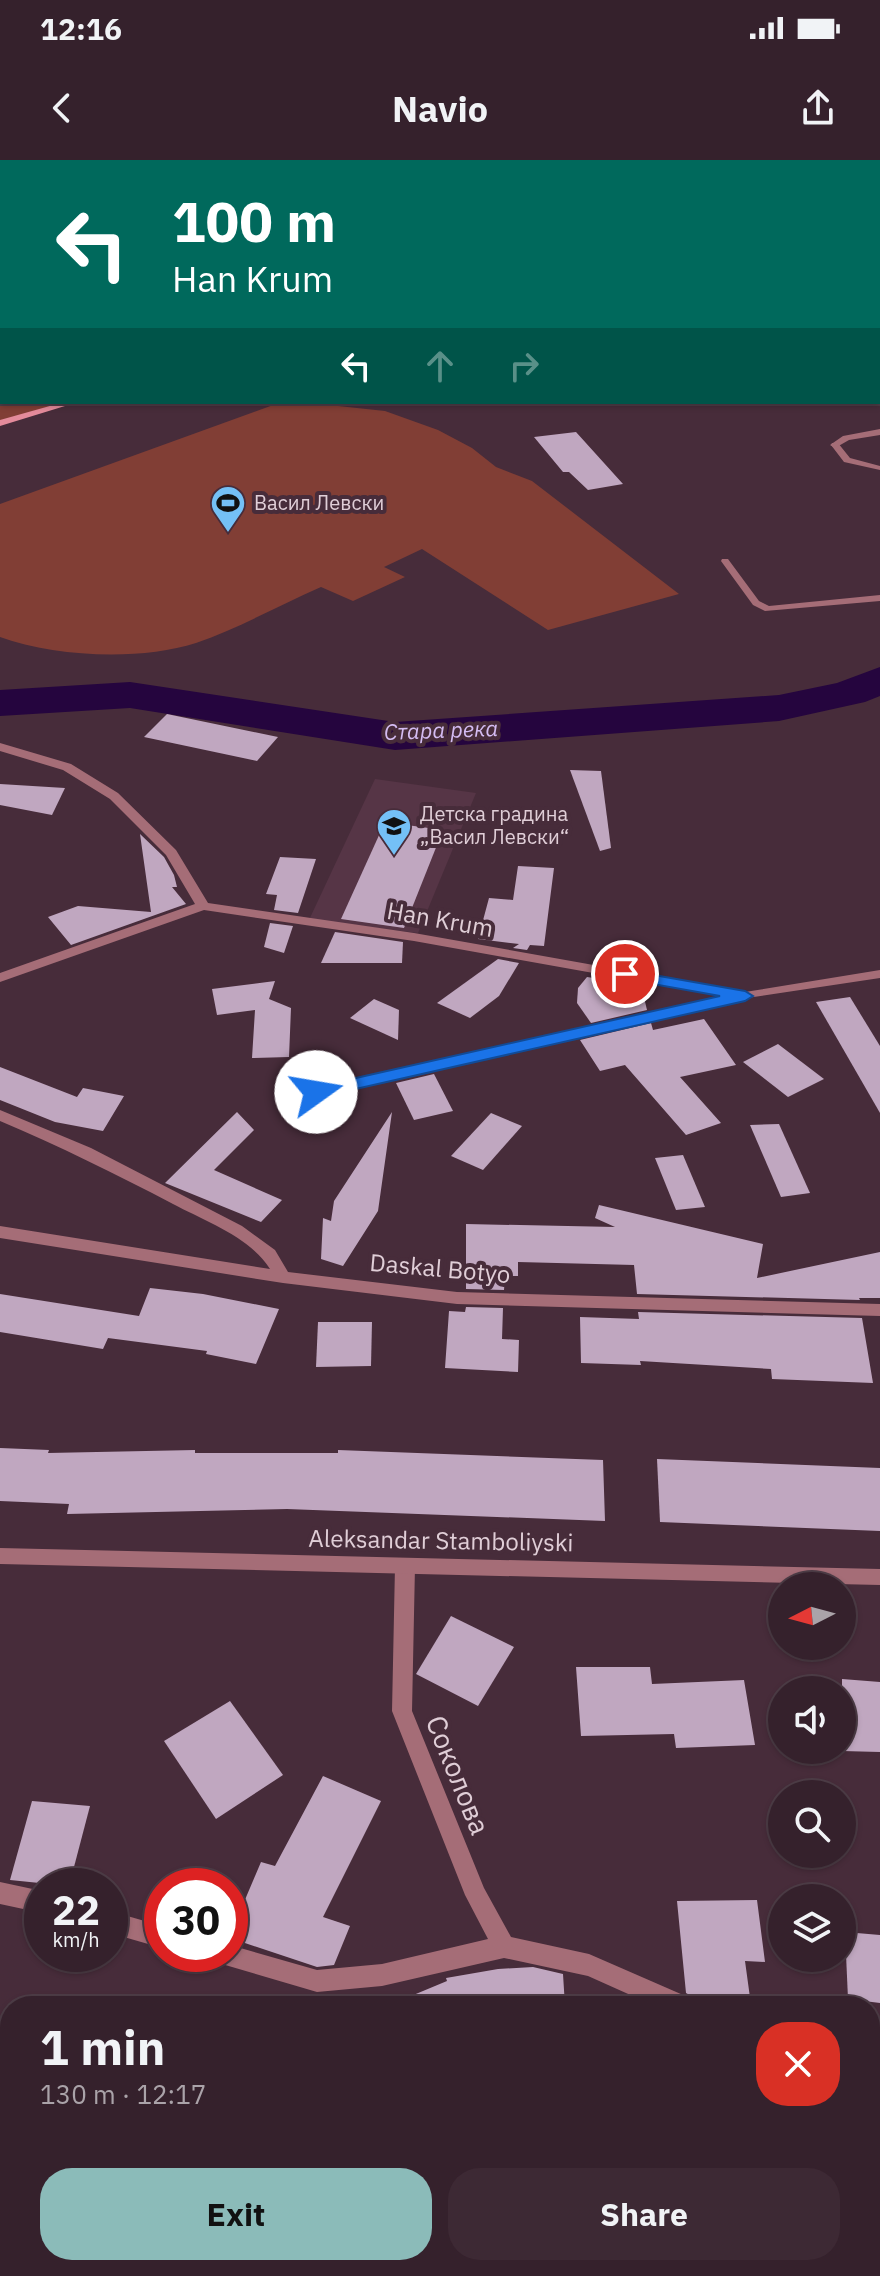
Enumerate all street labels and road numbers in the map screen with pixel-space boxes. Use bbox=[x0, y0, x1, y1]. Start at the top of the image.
street label: Han Krum bbox=[384, 894, 496, 944]
street label: Daskal Botyo bbox=[368, 1246, 512, 1290]
street label: Aleksandar Stamboliyski bbox=[308, 1522, 574, 1558]
street label: Соколова bbox=[418, 1710, 499, 1840]

